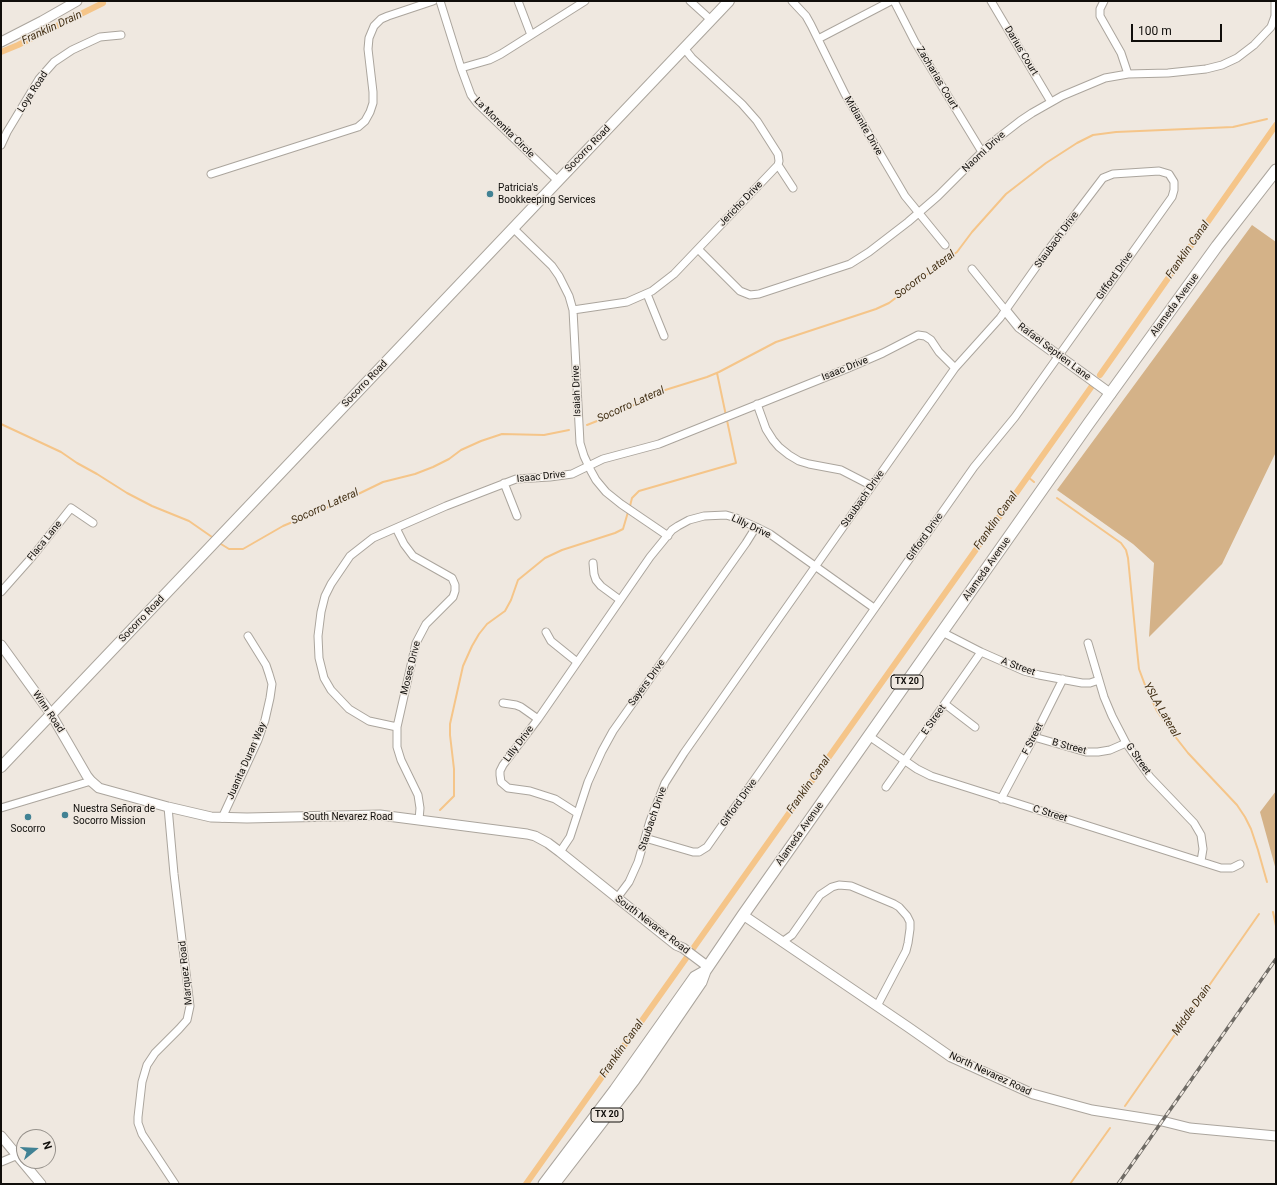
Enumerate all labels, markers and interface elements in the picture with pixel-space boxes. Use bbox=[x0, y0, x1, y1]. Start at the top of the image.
water label: Franklin Drain bbox=[20, 8, 84, 48]
scale bar bbox=[1133, 16, 1224, 42]
street label: Darius Court bbox=[1002, 24, 1040, 78]
text: 100 m bbox=[1138, 24, 1172, 38]
street label: Zacharias Court bbox=[914, 44, 960, 112]
street label: Loya Road bbox=[15, 69, 51, 115]
street label: Midianite Drive bbox=[841, 94, 885, 158]
street label: La Morenita Circle bbox=[471, 95, 537, 161]
street label: Socorro Road bbox=[563, 123, 613, 175]
street label: Naomi Drive bbox=[960, 129, 1008, 175]
street label: Jericho Drive bbox=[717, 179, 765, 229]
place label: Patricia's Bookkeeping Services bbox=[498, 182, 596, 206]
marker: Patricia's Bookkeeping Services bbox=[485, 189, 495, 199]
street label: Staubach Drive bbox=[1032, 209, 1082, 271]
water label: Franklin Canal bbox=[1163, 219, 1213, 281]
water label: Socorro Lateral bbox=[892, 248, 958, 302]
street label: Gifford Drive bbox=[1094, 250, 1136, 302]
street label: Alameda Avenue bbox=[1148, 271, 1202, 339]
street label: Rafael Septien Lane bbox=[1015, 321, 1093, 383]
street label: Isaac Drive bbox=[820, 354, 870, 384]
street label: Socorro Road bbox=[340, 358, 390, 410]
street label: Isaiah Drive bbox=[570, 365, 584, 417]
water label: Socorro Lateral bbox=[595, 384, 667, 426]
street label: Isaac Drive bbox=[516, 468, 566, 486]
street label: Staubach Drive bbox=[839, 468, 887, 530]
water label: Socorro Lateral bbox=[289, 486, 361, 528]
water label: Franklin Canal bbox=[971, 490, 1021, 552]
street label: Gifford Drive bbox=[904, 511, 946, 563]
street label: Lilly Drive bbox=[729, 513, 773, 541]
street label: Flaca Lane bbox=[25, 518, 65, 564]
street label: Alameda Avenue bbox=[961, 535, 1013, 603]
street label: Socorro Road bbox=[117, 593, 167, 645]
street label: Moses Drive bbox=[399, 640, 423, 696]
street label: A Street bbox=[999, 655, 1037, 679]
street label: Sayers Drive bbox=[626, 657, 668, 709]
road number: TX 20 bbox=[891, 675, 923, 689]
water label: YSLA Lateral bbox=[1140, 680, 1182, 740]
street label: Winn Road bbox=[30, 689, 66, 735]
street label: E Street bbox=[919, 702, 949, 738]
street label: Juanita Duran Way bbox=[225, 721, 269, 801]
street label: F Street bbox=[1020, 721, 1046, 757]
street label: Lilly Drive bbox=[501, 723, 537, 765]
street label: B Street bbox=[1050, 737, 1088, 757]
street label: G Street bbox=[1123, 741, 1153, 777]
water label: Franklin Canal bbox=[784, 754, 834, 816]
street label: Gifford Drive bbox=[718, 777, 760, 829]
street label: Staubach Drive bbox=[636, 785, 670, 853]
street label: Alameda Avenue bbox=[774, 800, 826, 868]
place label: Nuestra Señora de Socorro Mission bbox=[73, 803, 155, 826]
street label: C Street bbox=[1031, 803, 1069, 825]
marker: Nuestra Señora de Socorro Mission bbox=[60, 810, 70, 820]
street label: South Nevarez Road bbox=[303, 811, 393, 823]
marker: Socorro bbox=[23, 812, 33, 822]
place label: Socorro bbox=[11, 823, 45, 835]
street label: South Nevarez Road bbox=[612, 893, 692, 957]
street label: Marquez Road bbox=[177, 940, 195, 1006]
water label: Middle Drain bbox=[1170, 982, 1214, 1038]
water label: Franklin Canal bbox=[597, 1018, 647, 1080]
street label: North Nevarez Road bbox=[947, 1050, 1033, 1098]
road number: TX 20 bbox=[591, 1108, 623, 1122]
north arrow bbox=[16, 1129, 56, 1169]
text: N bbox=[40, 1140, 54, 1151]

